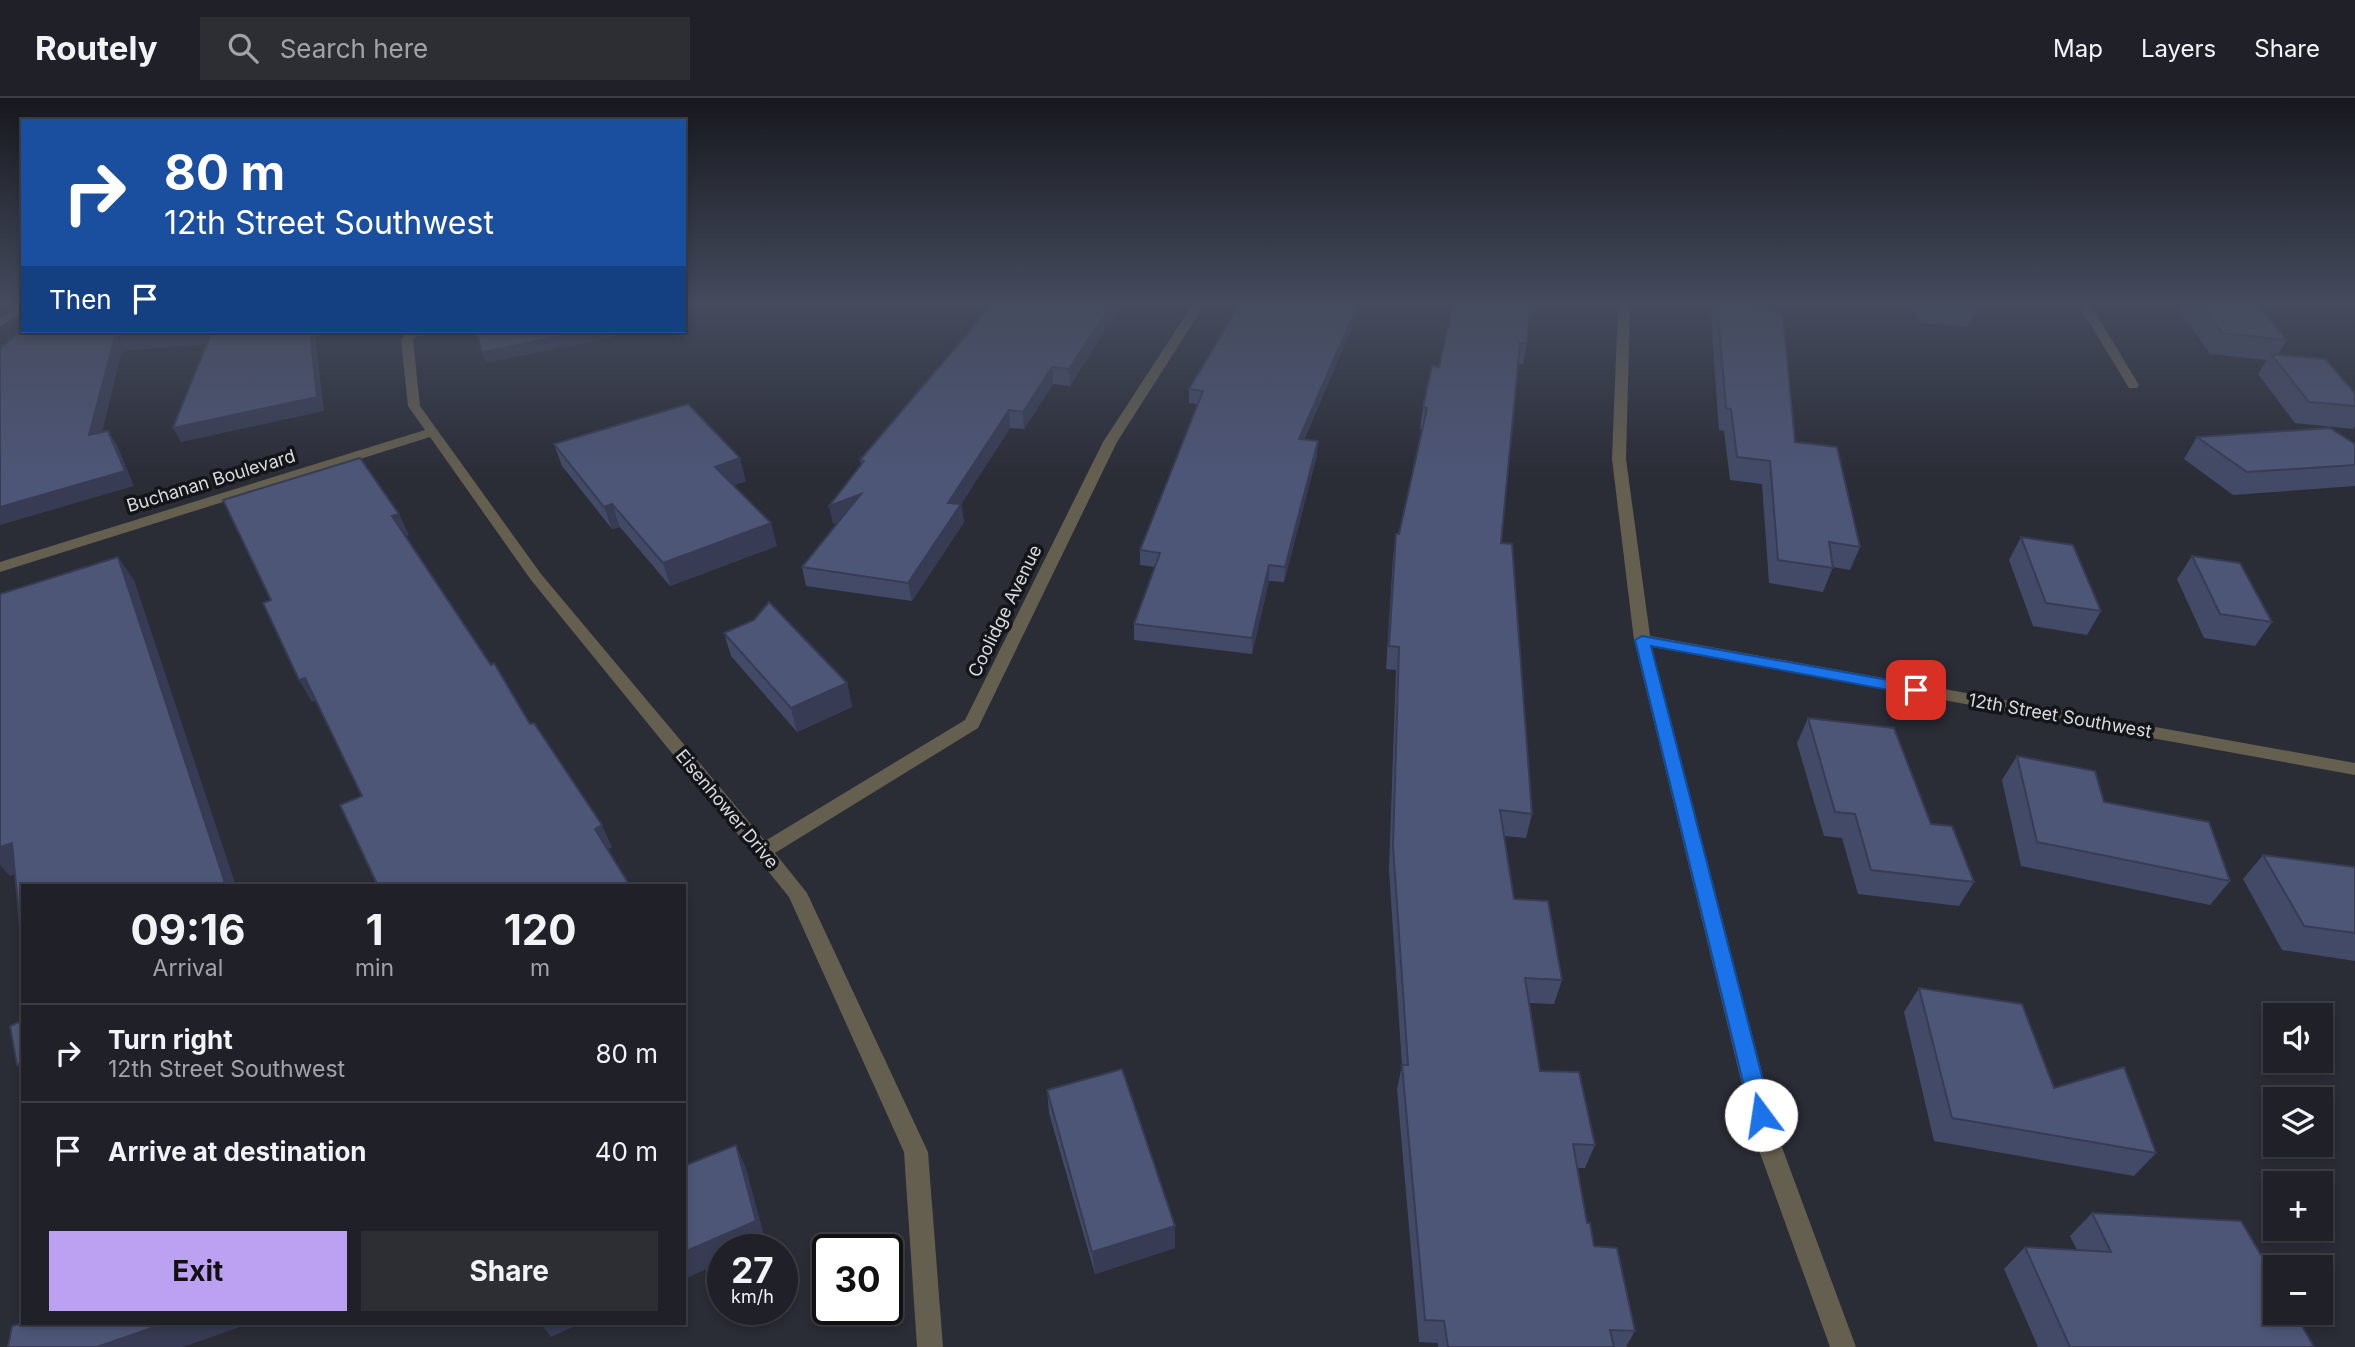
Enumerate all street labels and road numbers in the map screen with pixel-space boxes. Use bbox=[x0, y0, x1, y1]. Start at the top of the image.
street label: Buchanan Boulevard bbox=[124, 445, 298, 516]
street label: Coolidge Avenue bbox=[963, 541, 1046, 680]
street label: 12th Street Southwest bbox=[1967, 689, 2153, 742]
street label: Eisenhower Drive bbox=[672, 745, 783, 872]

